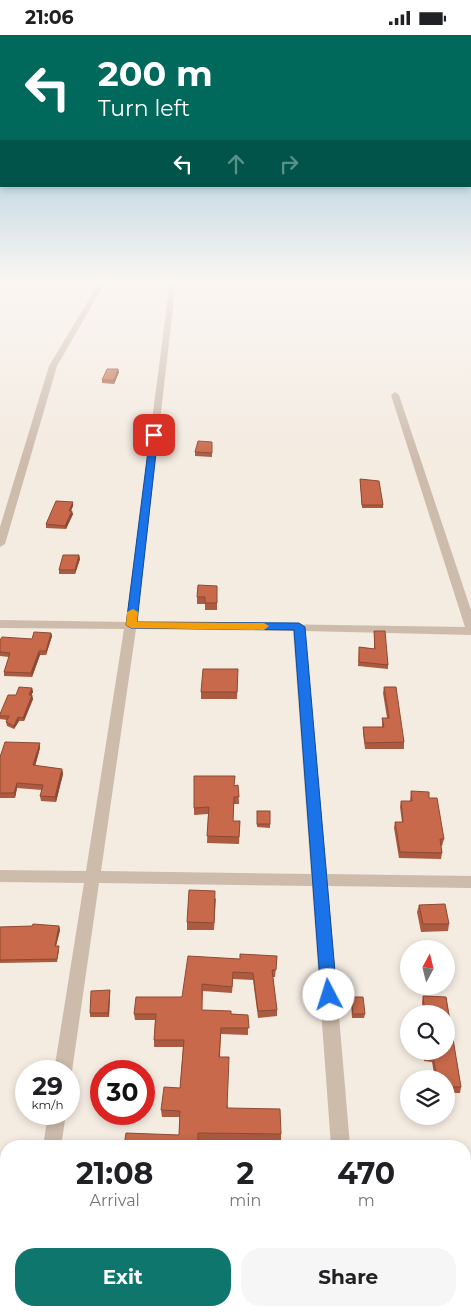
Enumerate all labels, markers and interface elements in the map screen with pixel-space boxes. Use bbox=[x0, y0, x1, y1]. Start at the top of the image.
text: 21:06 bbox=[25, 6, 74, 29]
text: 200 m bbox=[98, 52, 213, 95]
icon: left bbox=[15, 55, 80, 120]
text: Turn left bbox=[98, 95, 190, 122]
icon: left bbox=[169, 150, 197, 178]
icon: ahead bbox=[222, 150, 250, 178]
icon: right bbox=[275, 150, 303, 178]
pin bbox=[133, 414, 175, 456]
icon: arrive bbox=[140, 421, 168, 449]
north arrow bbox=[400, 940, 455, 995]
map controls bbox=[400, 940, 455, 1125]
position arrow bbox=[302, 968, 354, 1020]
button: search bbox=[400, 1005, 455, 1060]
speed limit sign: 30 bbox=[90, 1060, 155, 1125]
button: layers bbox=[400, 1070, 455, 1125]
text: 29 bbox=[32, 1071, 63, 1101]
text: km/h bbox=[31, 1097, 64, 1112]
text: 21:08 bbox=[76, 1155, 153, 1192]
text: 2 bbox=[236, 1155, 254, 1192]
text: 470 bbox=[337, 1155, 395, 1192]
text: Arrival bbox=[89, 1191, 140, 1210]
text: min bbox=[229, 1191, 261, 1210]
text: m bbox=[358, 1191, 375, 1210]
button: Exit bbox=[15, 1248, 231, 1306]
button: Share bbox=[241, 1248, 456, 1306]

